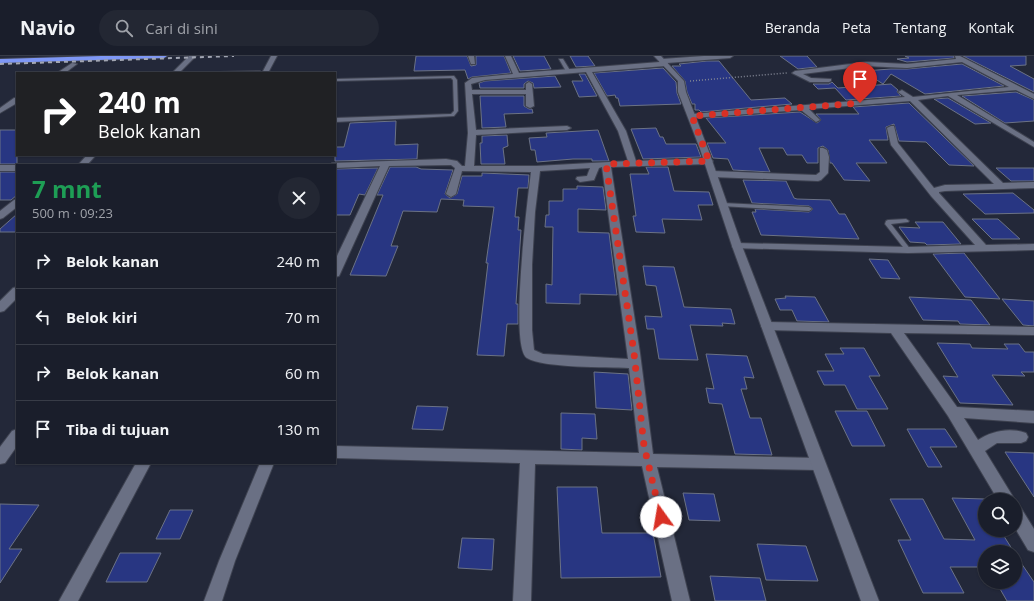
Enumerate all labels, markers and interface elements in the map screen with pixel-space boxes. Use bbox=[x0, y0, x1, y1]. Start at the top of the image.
search box bbox=[99, 10, 379, 46]
text: Navio bbox=[20, 15, 75, 41]
icon: search bbox=[113, 17, 135, 39]
text: Cari di sini bbox=[145, 18, 218, 38]
text: Beranda bbox=[765, 18, 820, 37]
text: Peta bbox=[842, 18, 871, 37]
text: Tentang bbox=[893, 18, 946, 37]
text: Kontak bbox=[968, 18, 1014, 37]
pin bbox=[843, 62, 877, 103]
icon: arrive bbox=[849, 68, 871, 90]
text: 240 m bbox=[98, 83, 181, 121]
icon: right bbox=[32, 88, 84, 140]
text: Belok kanan bbox=[98, 119, 201, 143]
text: 7 mnt bbox=[32, 172, 102, 205]
button: close bbox=[278, 177, 320, 219]
text: 500 m · 09:23 bbox=[32, 204, 113, 222]
icon: right bbox=[32, 250, 54, 272]
text: Belok kanan bbox=[66, 251, 159, 271]
text: 240 m bbox=[276, 251, 320, 271]
icon: left bbox=[32, 306, 54, 328]
text: Belok kiri bbox=[66, 307, 137, 327]
text: 70 m bbox=[285, 307, 320, 327]
icon: right bbox=[32, 362, 54, 384]
text: Belok kanan bbox=[66, 363, 159, 383]
text: 60 m bbox=[285, 363, 320, 383]
icon: arrive bbox=[32, 418, 54, 440]
text: Tiba di tujuan bbox=[66, 419, 169, 439]
text: 130 m bbox=[276, 419, 320, 439]
map controls bbox=[978, 493, 1022, 589]
button: search bbox=[978, 493, 1022, 537]
position arrow bbox=[640, 496, 682, 538]
button: layers bbox=[978, 545, 1022, 589]

